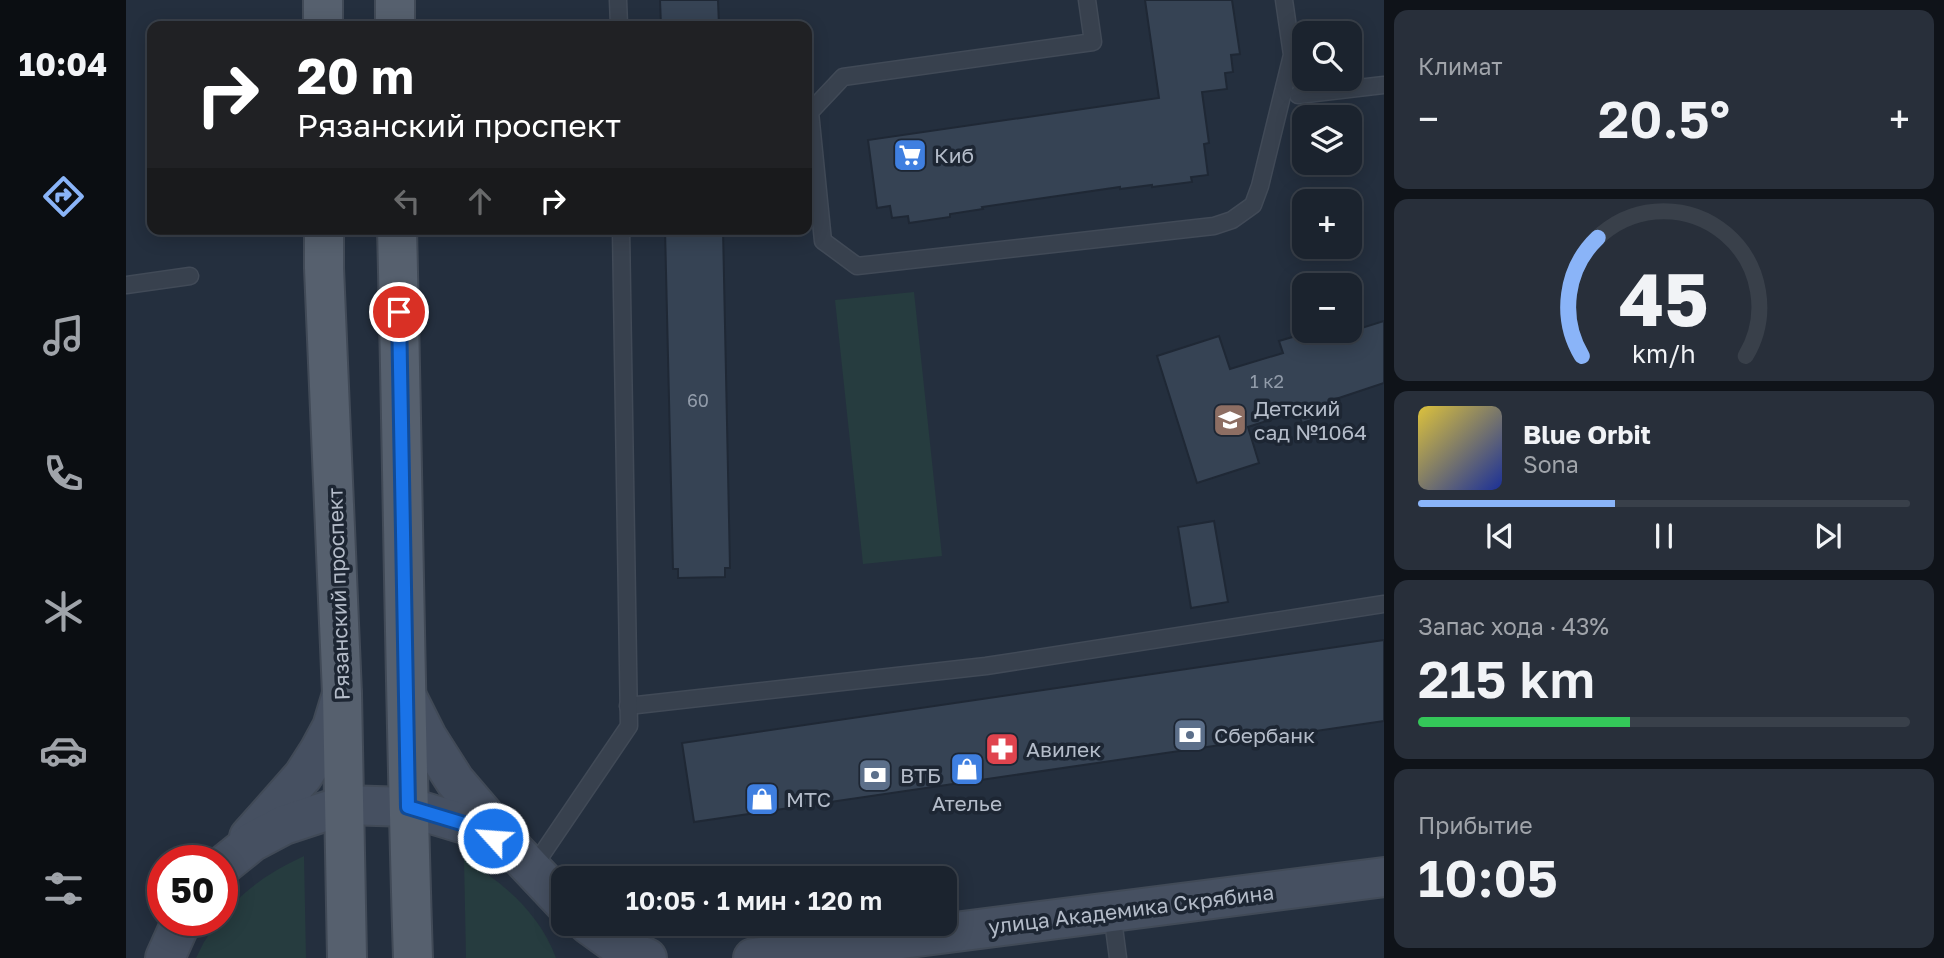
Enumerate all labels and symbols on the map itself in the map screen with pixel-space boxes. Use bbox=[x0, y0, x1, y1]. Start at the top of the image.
supermarket icon: Киб bbox=[891, 136, 929, 174]
place label: Киб bbox=[934, 142, 974, 168]
pin bbox=[369, 282, 429, 342]
house number: 1 к2 bbox=[1250, 370, 1284, 392]
house number: 60 bbox=[687, 389, 709, 411]
place label: Детский сад №1064 bbox=[1254, 395, 1367, 445]
school or university icon: Детский сад №1064 bbox=[1211, 401, 1249, 439]
street label: Рязанский проспект bbox=[321, 487, 355, 701]
bank icon: Сбербанк bbox=[1171, 716, 1209, 754]
place label: Сбербанк bbox=[1214, 722, 1315, 748]
pharmacy icon: Авилек bbox=[983, 730, 1021, 768]
place label: Авилек bbox=[1026, 736, 1101, 762]
shop icon: Ателье bbox=[948, 750, 986, 788]
bank icon: ВТБ bbox=[856, 756, 894, 794]
place label: ВТБ bbox=[900, 762, 941, 788]
shop icon: МТС bbox=[743, 780, 781, 818]
place label: МТС bbox=[786, 786, 831, 812]
place label: Ателье bbox=[932, 790, 1002, 816]
position arrow bbox=[456, 801, 530, 875]
speed limit sign: 50 bbox=[147, 845, 238, 936]
street label: улица Академика Скрябина bbox=[987, 879, 1275, 939]

